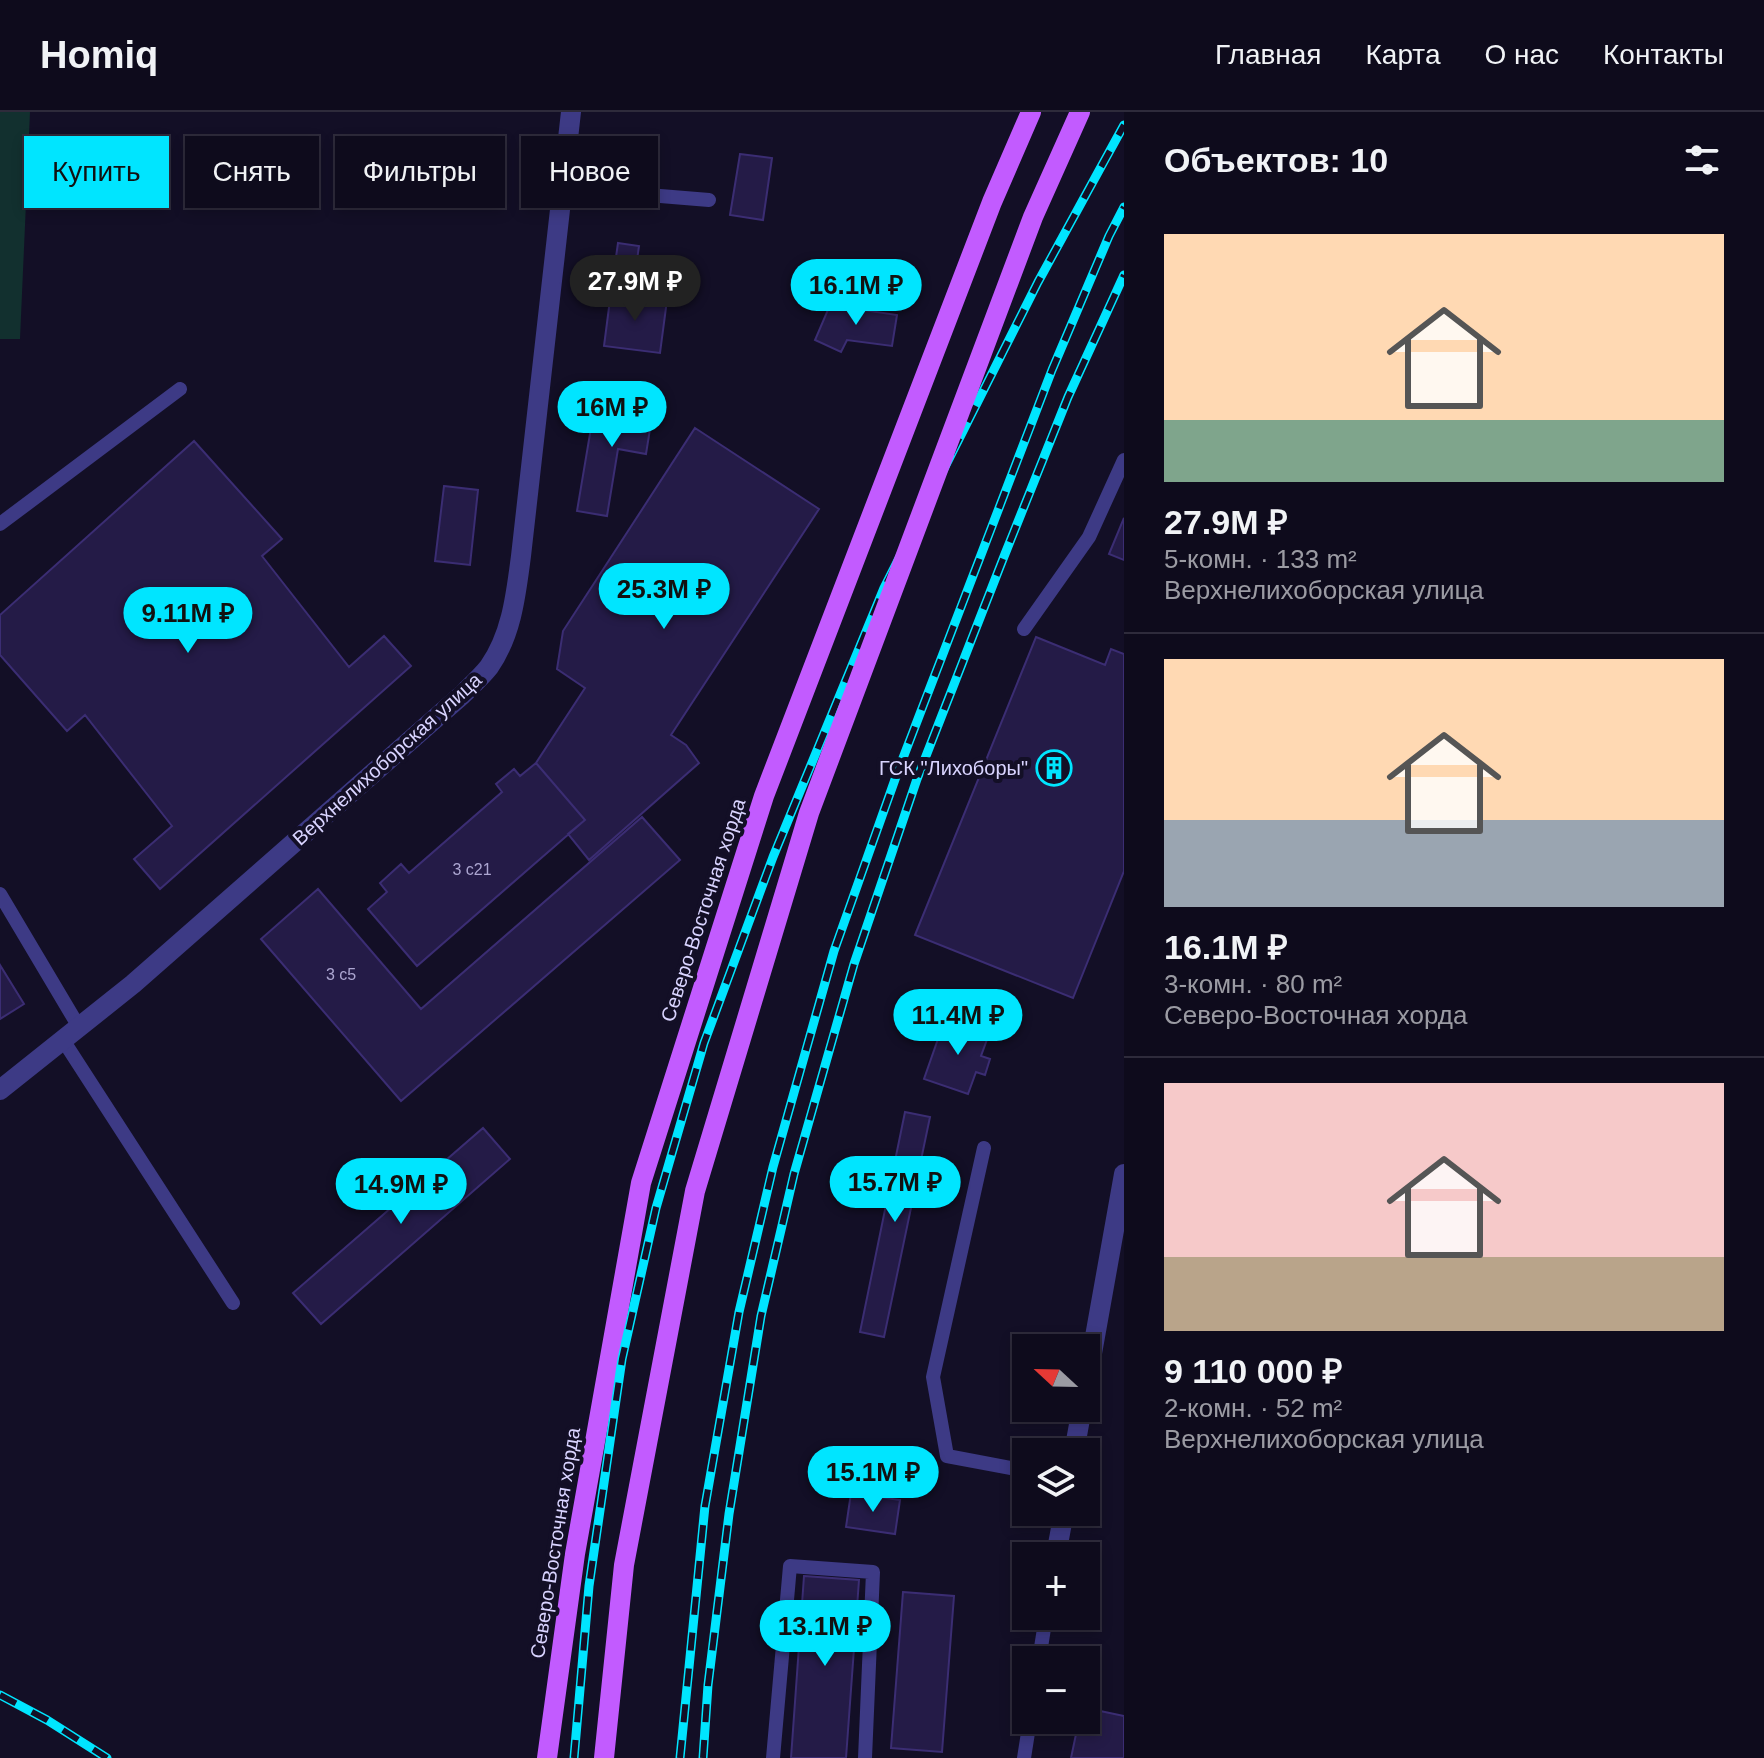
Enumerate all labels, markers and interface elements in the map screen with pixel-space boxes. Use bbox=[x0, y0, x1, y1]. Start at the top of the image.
text: Homiq bbox=[40, 34, 158, 76]
text: Главная bbox=[1215, 39, 1322, 70]
text: Карта bbox=[1366, 39, 1440, 70]
text: О нас bbox=[1484, 39, 1559, 70]
text: Контакты bbox=[1603, 39, 1724, 70]
chip: Купить bbox=[24, 136, 169, 208]
chip: Снять bbox=[185, 136, 319, 208]
chip: Фильтры bbox=[335, 136, 505, 208]
chip: Новое bbox=[521, 136, 658, 208]
icon: filters bbox=[1680, 138, 1724, 182]
text: Объектов: 10 bbox=[1164, 141, 1388, 179]
pin: 27.9M ₽ bbox=[561, 255, 709, 323]
pin: 16.1M ₽ bbox=[782, 259, 930, 327]
text: 27.9M ₽ bbox=[588, 266, 682, 296]
text: 16.1M ₽ bbox=[809, 270, 903, 300]
icon: home bbox=[1372, 286, 1516, 430]
pin: 16M ₽ bbox=[556, 381, 668, 449]
text: 16M ₽ bbox=[576, 392, 648, 422]
text: 27.9M ₽ bbox=[1164, 503, 1288, 541]
text: 5-комн. · 133 m² bbox=[1164, 544, 1357, 574]
pin: 25.3M ₽ bbox=[590, 563, 738, 631]
text: 25.3M ₽ bbox=[617, 574, 711, 604]
text: Верхнелихоборская улица bbox=[1164, 575, 1484, 605]
pin: 9.11M ₽ bbox=[114, 587, 262, 655]
text: 9.11M ₽ bbox=[141, 598, 235, 628]
street label: Верхнелихоборская улица bbox=[288, 668, 486, 849]
icon: home bbox=[1372, 711, 1516, 855]
building icon: ГСК "Лихоборы" bbox=[1035, 749, 1073, 787]
place label: ГСК "Лихоборы" bbox=[879, 757, 1028, 779]
street label: Северо-Восточная хорда bbox=[656, 795, 750, 1024]
house number: 3 с21 bbox=[452, 861, 492, 878]
text: 16.1M ₽ bbox=[1164, 928, 1288, 966]
house number: 3 с5 bbox=[326, 966, 356, 983]
text: 3-комн. · 80 m² bbox=[1164, 969, 1342, 999]
pin: 11.4M ₽ bbox=[884, 989, 1032, 1057]
text: 11.4M ₽ bbox=[911, 1000, 1005, 1030]
text: Северо-Восточная хорда bbox=[1164, 1000, 1467, 1030]
icon: home bbox=[1372, 1135, 1516, 1279]
pin: 15.7M ₽ bbox=[821, 1156, 969, 1224]
pin: 14.9M ₽ bbox=[327, 1158, 475, 1226]
text: 15.7M ₽ bbox=[848, 1167, 942, 1197]
text: 14.9M ₽ bbox=[354, 1169, 448, 1199]
north arrow bbox=[1012, 1334, 1100, 1422]
map controls bbox=[1012, 1334, 1100, 1734]
text: 9 110 000 ₽ bbox=[1164, 1352, 1343, 1390]
text: 2-комн. · 52 m² bbox=[1164, 1393, 1342, 1423]
text: Верхнелихоборская улица bbox=[1164, 1424, 1484, 1454]
street label: Северо-Восточная хорда bbox=[526, 1425, 584, 1660]
button: layers bbox=[1012, 1438, 1100, 1526]
pin: 15.1M ₽ bbox=[799, 1446, 947, 1514]
text: 15.1M ₽ bbox=[826, 1457, 920, 1487]
button: + bbox=[1012, 1542, 1100, 1630]
pin: 13.1M ₽ bbox=[751, 1600, 899, 1668]
text: 13.1M ₽ bbox=[778, 1611, 872, 1641]
button: − bbox=[1012, 1646, 1100, 1734]

